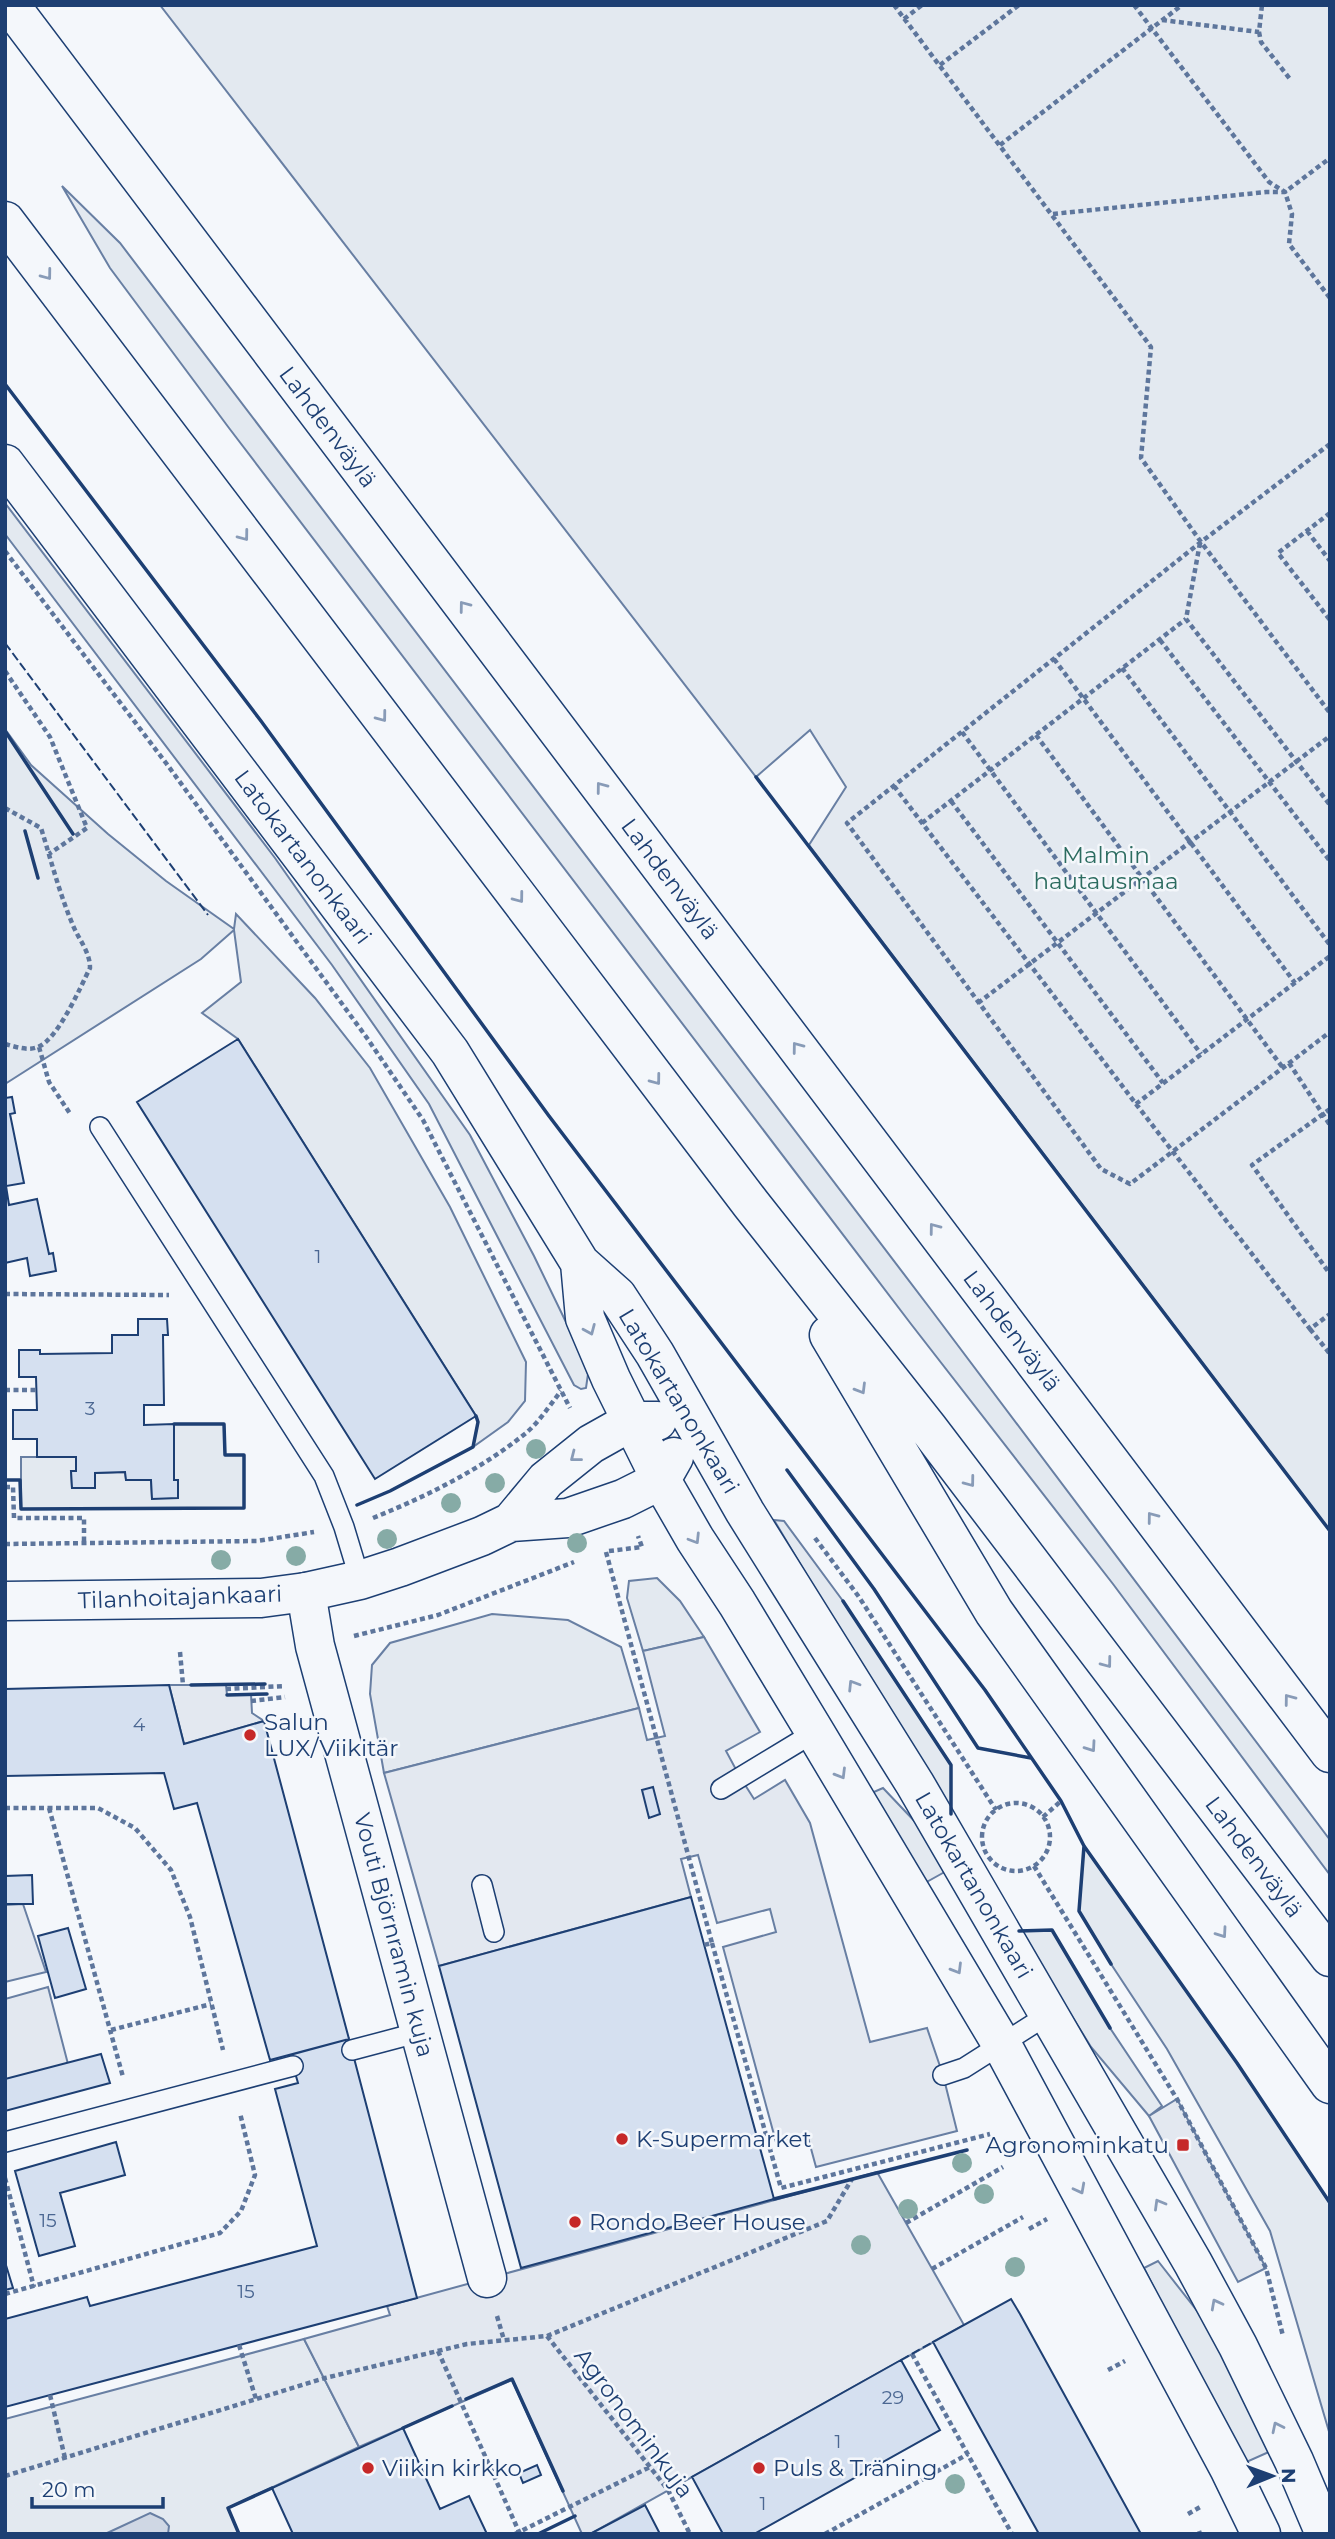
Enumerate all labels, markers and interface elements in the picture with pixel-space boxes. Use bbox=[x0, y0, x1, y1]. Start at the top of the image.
one-way arrow bbox=[38, 267, 51, 280]
street label: Lahdenväylä bbox=[273, 361, 383, 493]
one-way arrow bbox=[236, 528, 249, 540]
one-way arrow bbox=[459, 601, 472, 614]
one-way arrow bbox=[373, 709, 386, 722]
street label: Latokartanonkaari bbox=[228, 764, 378, 950]
one-way arrow bbox=[596, 782, 609, 795]
street label: Lahdenväylä bbox=[615, 813, 725, 945]
park label: Malmin hautausmaa bbox=[1033, 841, 1179, 895]
one-way arrow bbox=[511, 891, 523, 903]
one-way arrow bbox=[793, 1042, 805, 1055]
one-way arrow bbox=[648, 1072, 661, 1085]
one-way arrow bbox=[930, 1224, 943, 1236]
house number: 1 bbox=[315, 1245, 321, 1268]
street label: Lahdenväylä bbox=[957, 1265, 1067, 1397]
street label: Latokartanonkaari bbox=[613, 1303, 745, 1499]
one-way arrow bbox=[582, 1323, 596, 1335]
one-way arrow bbox=[853, 1382, 866, 1395]
house number: 3 bbox=[85, 1397, 95, 1420]
one-way arrow bbox=[570, 1449, 582, 1462]
one-way arrow bbox=[961, 1475, 974, 1487]
one-way arrow bbox=[1147, 1512, 1160, 1525]
one-way arrow bbox=[687, 1531, 700, 1544]
street label: Tilanhoitajankaari bbox=[77, 1579, 283, 1615]
one-way arrow bbox=[1099, 1656, 1112, 1668]
one-way arrow bbox=[848, 1679, 861, 1692]
one-way arrow bbox=[1284, 1694, 1297, 1707]
place label: Salun LUX/Viikitär bbox=[264, 1708, 399, 1762]
house number: 4 bbox=[133, 1713, 146, 1736]
marker: Salun LUX/Viikitär bbox=[242, 1727, 258, 1743]
one-way arrow bbox=[1082, 1739, 1095, 1752]
one-way arrow bbox=[832, 1767, 845, 1780]
street label: Latokartanonkaari bbox=[909, 1787, 1039, 1983]
street label: Lahdenväylä bbox=[1199, 1791, 1309, 1923]
street label: Vouti Björnramin kuja bbox=[348, 1810, 440, 2060]
one-way arrow bbox=[1214, 1925, 1226, 1938]
one-way arrow bbox=[949, 1962, 962, 1975]
place label: K-Supermarket bbox=[636, 2125, 812, 2153]
marker: K-Supermarket bbox=[614, 2131, 630, 2147]
place label: Agronominkatu bbox=[986, 2131, 1169, 2159]
marker: Agronominkatu bbox=[1175, 2137, 1191, 2153]
one-way arrow bbox=[1072, 2182, 1085, 2194]
one-way arrow bbox=[1154, 2199, 1167, 2211]
place label: Rondo Beer House bbox=[589, 2208, 806, 2236]
house number: 15 bbox=[39, 2209, 57, 2232]
marker: Rondo Beer House bbox=[567, 2214, 583, 2230]
house number: 15 bbox=[237, 2280, 255, 2303]
one-way arrow bbox=[1211, 2299, 1224, 2311]
street label: Agronominkuja bbox=[569, 2343, 699, 2503]
house number: 29 bbox=[882, 2386, 904, 2409]
one-way arrow bbox=[1272, 2422, 1286, 2434]
house number: 1 bbox=[835, 2430, 841, 2453]
north arrow bbox=[1237, 2441, 1307, 2511]
place label: Viikin kirkko bbox=[382, 2454, 522, 2482]
place label: Puls & Träning bbox=[773, 2454, 938, 2482]
marker: Viikin kirkko bbox=[360, 2460, 376, 2476]
marker: Puls & Träning bbox=[751, 2460, 767, 2476]
scale bar bbox=[32, 2466, 163, 2510]
text: N bbox=[1277, 2468, 1300, 2484]
text: 20 m bbox=[42, 2477, 96, 2502]
house number: 1 bbox=[760, 2492, 766, 2515]

